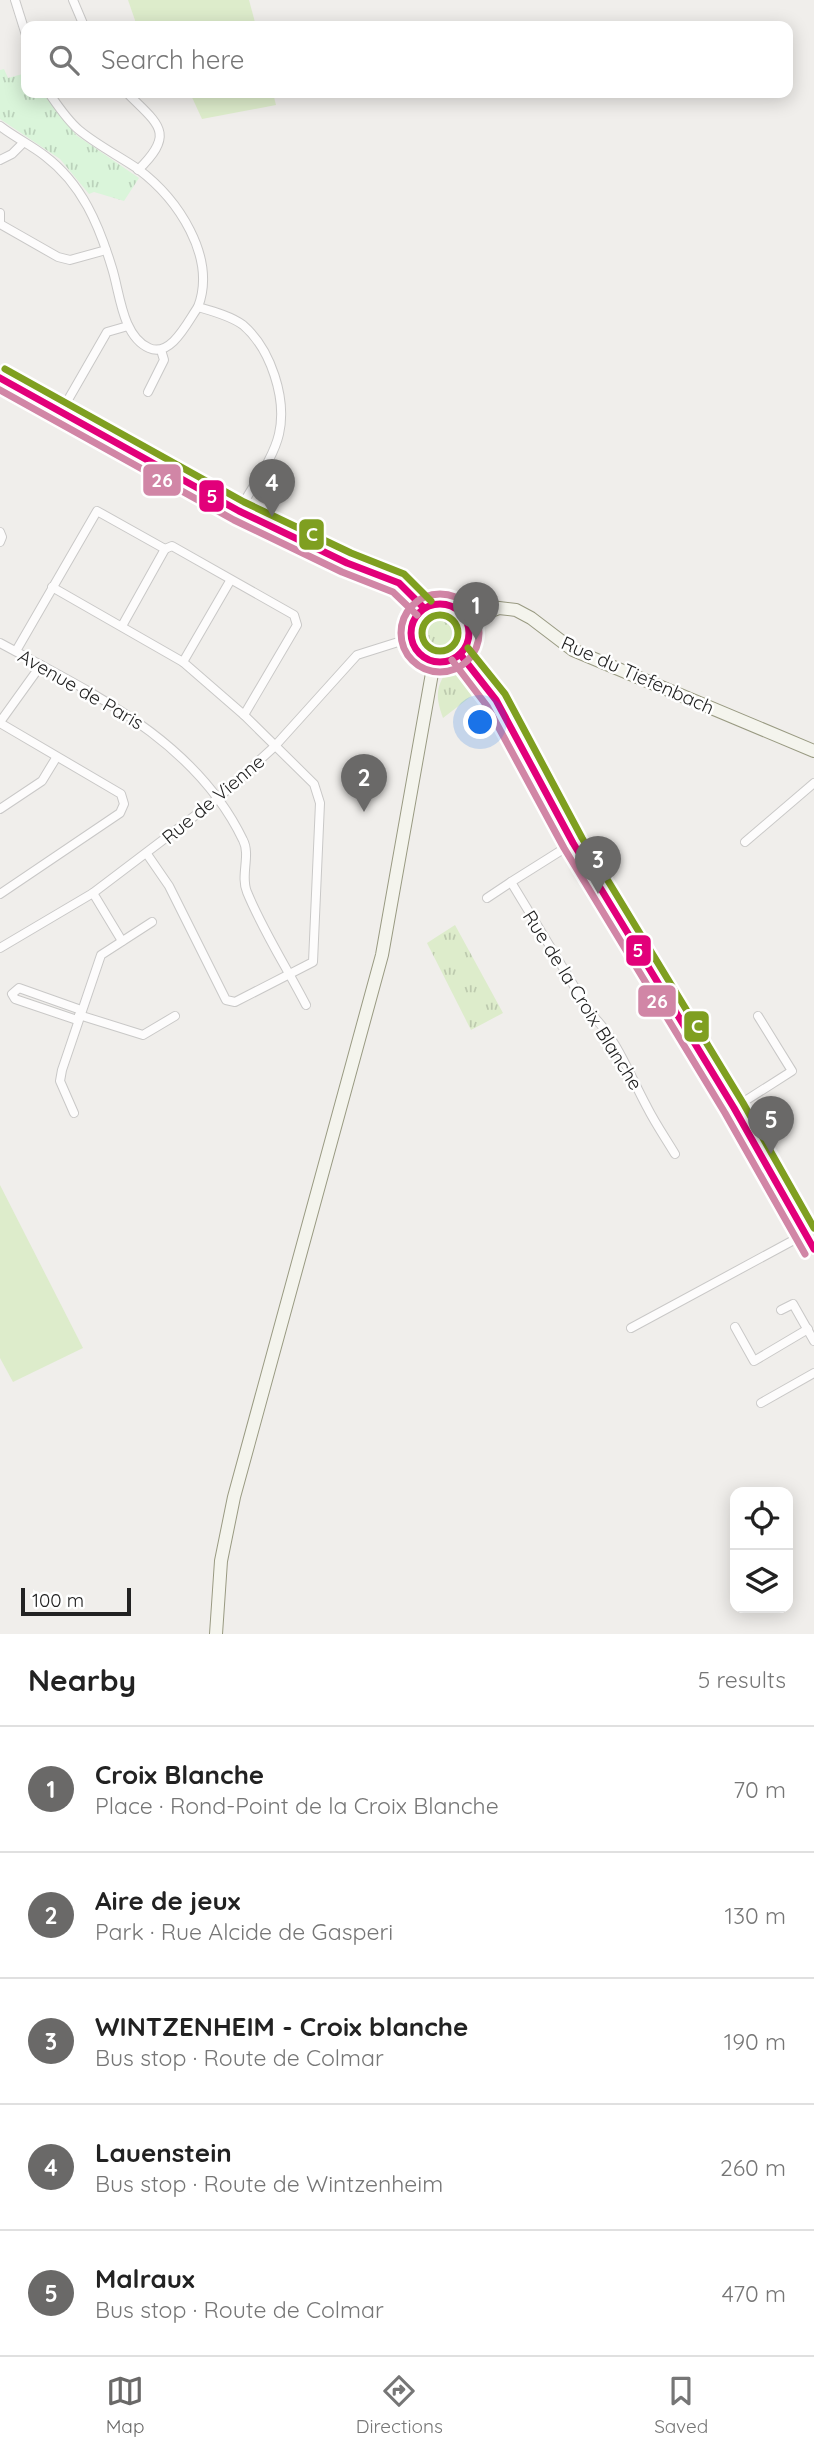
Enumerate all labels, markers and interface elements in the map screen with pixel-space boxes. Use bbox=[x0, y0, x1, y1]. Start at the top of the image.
search box bbox=[21, 21, 793, 98]
icon: search bbox=[45, 41, 83, 79]
text: Search here bbox=[101, 43, 245, 76]
pin: 4 bbox=[249, 459, 295, 517]
line badge: 26 bbox=[142, 463, 182, 497]
text: 26 bbox=[151, 468, 173, 492]
line badge: 5 bbox=[198, 479, 225, 513]
text: 5 bbox=[207, 484, 217, 508]
line badge: C bbox=[298, 518, 325, 551]
text: C bbox=[306, 522, 318, 546]
pin: 1 bbox=[453, 582, 499, 640]
street label: Rue du Tiefenbach bbox=[558, 631, 718, 719]
street label: Avenue de Paris bbox=[14, 643, 148, 735]
your location bbox=[463, 705, 497, 739]
street label: Rue de Vienne bbox=[157, 749, 269, 849]
pin: 2 bbox=[341, 754, 387, 812]
pin: 3 bbox=[575, 836, 621, 894]
street label: Rue de la Croix Blanche bbox=[518, 906, 648, 1094]
line badge: 5 bbox=[625, 934, 652, 967]
text: 5 bbox=[633, 938, 643, 962]
line badge: 26 bbox=[637, 984, 677, 1018]
text: 26 bbox=[646, 989, 668, 1013]
line badge: C bbox=[683, 1010, 710, 1043]
text: C bbox=[691, 1014, 703, 1038]
pin: 5 bbox=[748, 1096, 794, 1154]
map controls bbox=[730, 1487, 793, 1613]
button: locate bbox=[730, 1487, 793, 1550]
button: layers bbox=[730, 1550, 793, 1613]
scale bar bbox=[21, 1585, 131, 1617]
text: 100 m bbox=[32, 1588, 84, 1612]
text: Nearby bbox=[28, 1661, 136, 1699]
text: 5 results bbox=[698, 1665, 786, 1694]
text: Croix Blanche bbox=[95, 1758, 264, 1791]
text: 1 bbox=[47, 1775, 55, 1804]
text: 70 m bbox=[733, 1775, 786, 1804]
text: Place · Rond-Point de la Croix Blanche bbox=[95, 1791, 499, 1820]
text: Aire de jeux bbox=[95, 1884, 240, 1917]
text: 2 bbox=[44, 1901, 58, 1930]
text: 130 m bbox=[724, 1901, 786, 1930]
text: Park · Rue Alcide de Gasperi bbox=[95, 1917, 393, 1946]
text: WINTZENHEIM - Croix blanche bbox=[95, 2010, 468, 2043]
text: 3 bbox=[45, 2027, 57, 2056]
text: 190 m bbox=[724, 2027, 786, 2056]
text: Bus stop · Route de Colmar bbox=[95, 2043, 384, 2072]
text: Lauenstein bbox=[95, 2136, 232, 2169]
text: 4 bbox=[44, 2153, 58, 2182]
text: 260 m bbox=[720, 2153, 786, 2182]
text: Bus stop · Route de Wintzenheim bbox=[95, 2169, 443, 2198]
text: Malraux bbox=[95, 2262, 195, 2295]
text: 5 bbox=[44, 2279, 58, 2308]
text: 470 m bbox=[722, 2279, 786, 2308]
text: Bus stop · Route de Colmar bbox=[95, 2295, 384, 2324]
tab: Map bbox=[106, 2372, 144, 2438]
tab: Directions bbox=[356, 2372, 443, 2438]
tab: Saved bbox=[654, 2372, 708, 2438]

